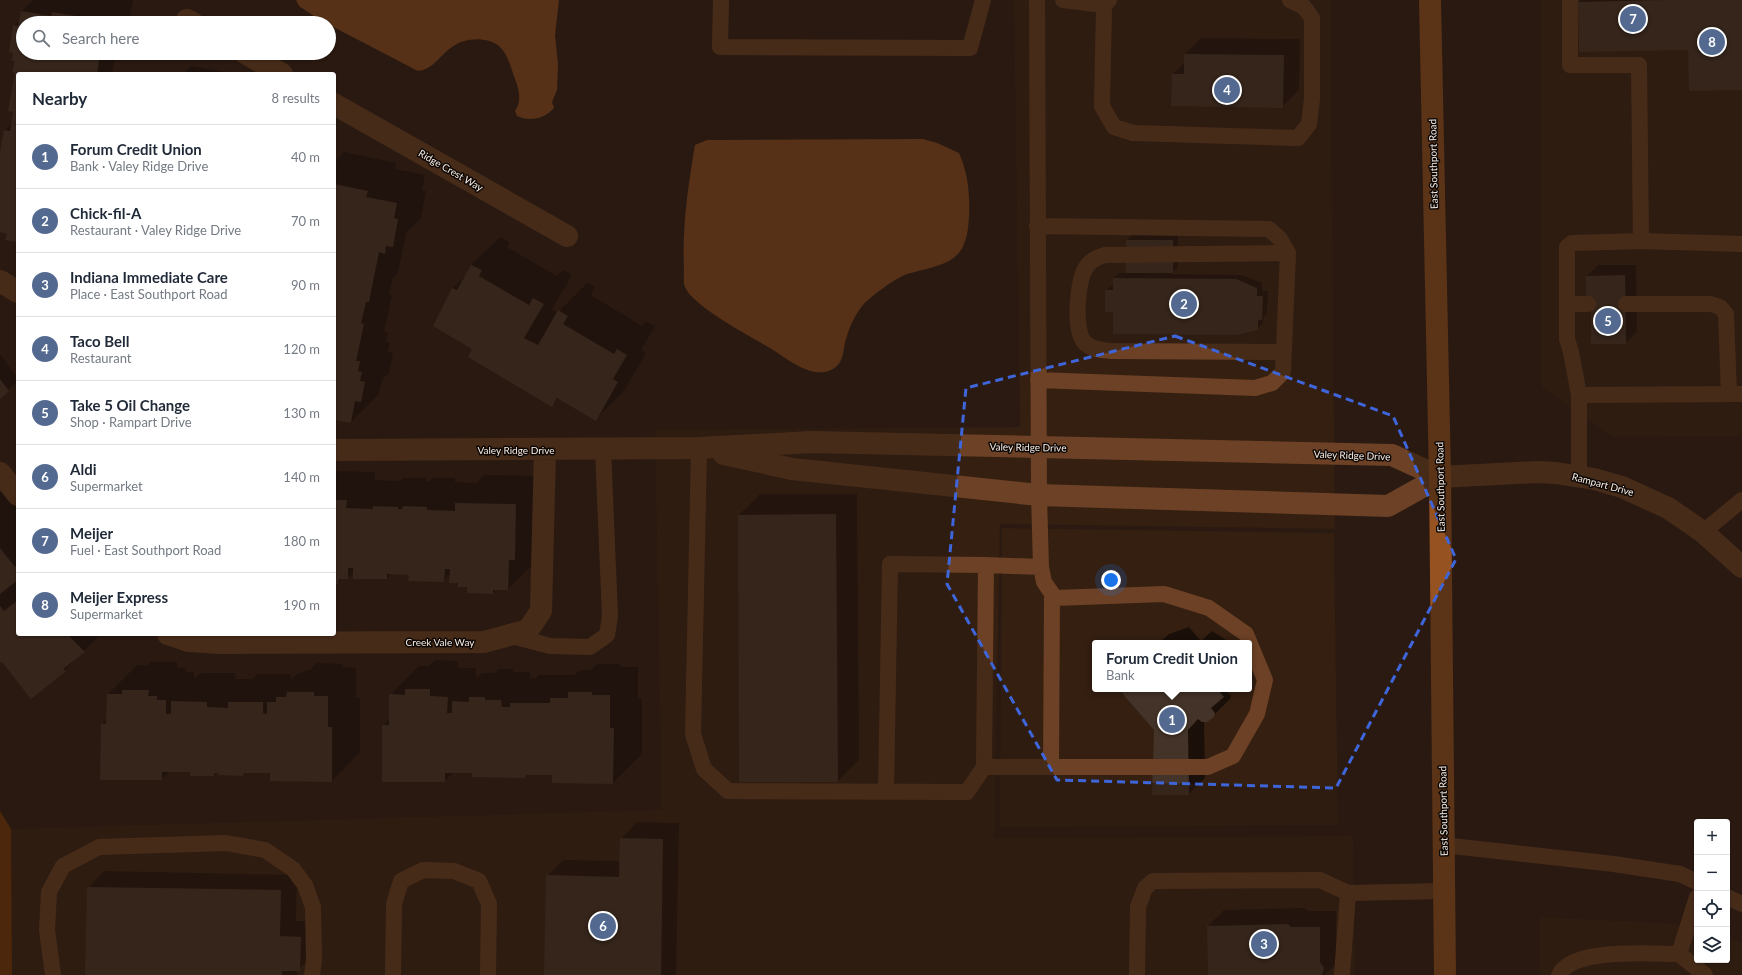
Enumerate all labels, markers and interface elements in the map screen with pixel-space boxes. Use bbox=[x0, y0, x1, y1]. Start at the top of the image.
pin: 7 bbox=[1620, 4, 1646, 34]
search box bbox=[16, 16, 336, 60]
icon: search bbox=[30, 27, 52, 49]
pin: 8 bbox=[1699, 27, 1725, 57]
text: Search here bbox=[62, 29, 139, 47]
pin: 4 bbox=[1214, 75, 1240, 105]
text: Nearby bbox=[32, 88, 87, 109]
text: 8 results bbox=[272, 90, 320, 106]
street label: East Southport Road bbox=[1426, 119, 1440, 209]
text: Forum Credit Union bbox=[70, 140, 202, 158]
street label: Ridge Crest Way bbox=[417, 147, 486, 194]
text: 1 bbox=[41, 149, 49, 165]
text: 40 m bbox=[291, 149, 320, 165]
text: Bank · Valey Ridge Drive bbox=[70, 158, 208, 174]
text: Chick-fil-A bbox=[70, 204, 142, 222]
text: 2 bbox=[41, 213, 49, 229]
text: 70 m bbox=[291, 213, 320, 229]
text: Restaurant · Valey Ridge Drive bbox=[70, 222, 241, 238]
text: Indiana Immediate Care bbox=[70, 268, 228, 286]
text: 3 bbox=[41, 277, 49, 293]
text: 90 m bbox=[291, 277, 320, 293]
text: Place · East Southport Road bbox=[70, 286, 228, 302]
pin: 2 bbox=[1171, 289, 1197, 319]
pin: 5 bbox=[1595, 306, 1621, 336]
text: Taco Bell bbox=[70, 332, 130, 350]
text: 4 bbox=[41, 341, 49, 357]
text: 120 m bbox=[283, 341, 320, 357]
text: Restaurant bbox=[70, 350, 132, 366]
text: Take 5 Oil Change bbox=[70, 396, 190, 414]
text: 5 bbox=[41, 405, 49, 421]
text: 130 m bbox=[283, 405, 320, 421]
text: Shop · Rampart Drive bbox=[70, 414, 192, 430]
street label: Valey Ridge Drive bbox=[989, 440, 1067, 454]
street label: East Southport Road bbox=[1433, 442, 1447, 532]
street label: Valey Ridge Drive bbox=[478, 444, 554, 456]
street label: Valey Ridge Drive bbox=[1313, 448, 1391, 462]
text: Aldi bbox=[70, 460, 96, 478]
text: 6 bbox=[41, 469, 49, 485]
text: 140 m bbox=[283, 469, 320, 485]
street label: Rampart Drive bbox=[1571, 470, 1635, 498]
text: Supermarket bbox=[70, 478, 143, 494]
text: Meijer bbox=[70, 524, 113, 542]
text: 7 bbox=[41, 533, 49, 549]
text: 180 m bbox=[283, 533, 320, 549]
text: Fuel · East Southport Road bbox=[70, 542, 221, 558]
your location bbox=[1101, 570, 1121, 590]
text: Meijer Express bbox=[70, 588, 168, 606]
text: 8 bbox=[41, 597, 49, 613]
text: 190 m bbox=[283, 597, 320, 613]
text: Supermarket bbox=[70, 606, 143, 622]
street label: Creek Vale Way bbox=[406, 636, 475, 648]
popup bbox=[1092, 640, 1252, 692]
text: Forum Credit Union bbox=[1106, 649, 1238, 667]
text: Bank bbox=[1106, 667, 1135, 683]
pin: 1 bbox=[1159, 705, 1185, 735]
street label: East Southport Road bbox=[1436, 766, 1450, 856]
map controls bbox=[1694, 819, 1730, 963]
button: + bbox=[1694, 819, 1730, 855]
button: − bbox=[1694, 855, 1730, 891]
button: locate bbox=[1694, 891, 1730, 927]
pin: 6 bbox=[590, 911, 616, 941]
button: layers bbox=[1694, 927, 1730, 963]
pin: 3 bbox=[1251, 929, 1277, 959]

